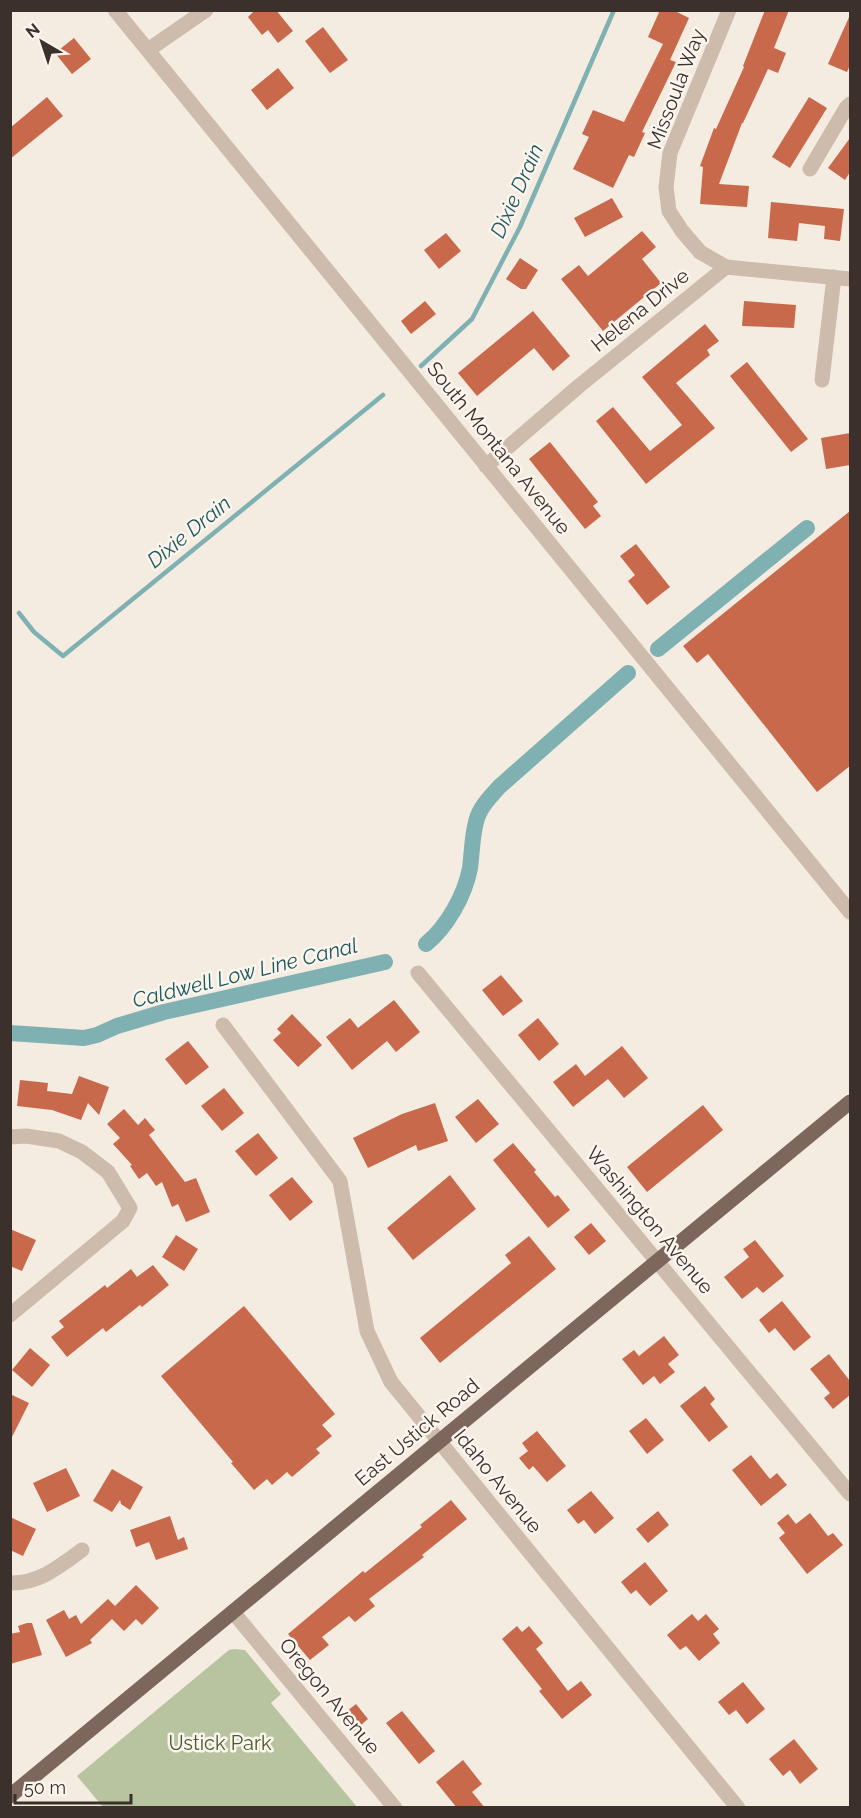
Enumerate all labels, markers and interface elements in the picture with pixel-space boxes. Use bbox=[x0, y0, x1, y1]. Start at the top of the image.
north arrow bbox=[12, 12, 72, 72]
text: N bbox=[22, 20, 44, 42]
street label: Missoula Way bbox=[642, 25, 710, 153]
water label: Dixie Drain bbox=[485, 140, 548, 242]
street label: Helena Drive bbox=[586, 263, 694, 357]
street label: South Montana Avenue bbox=[422, 357, 576, 539]
water label: Dixie Drain bbox=[142, 490, 235, 573]
water label: Caldwell Low Line Canal bbox=[130, 932, 360, 1013]
street label: Washington Avenue bbox=[581, 1141, 719, 1299]
street label: East Ustick Road bbox=[350, 1373, 484, 1491]
street label: Idaho Avenue bbox=[449, 1424, 547, 1538]
street label: Oregon Avenue bbox=[275, 1633, 386, 1759]
park label: Ustick Park bbox=[168, 1731, 272, 1755]
scale bar bbox=[15, 1767, 130, 1805]
text: 50 m bbox=[24, 1777, 66, 1798]

